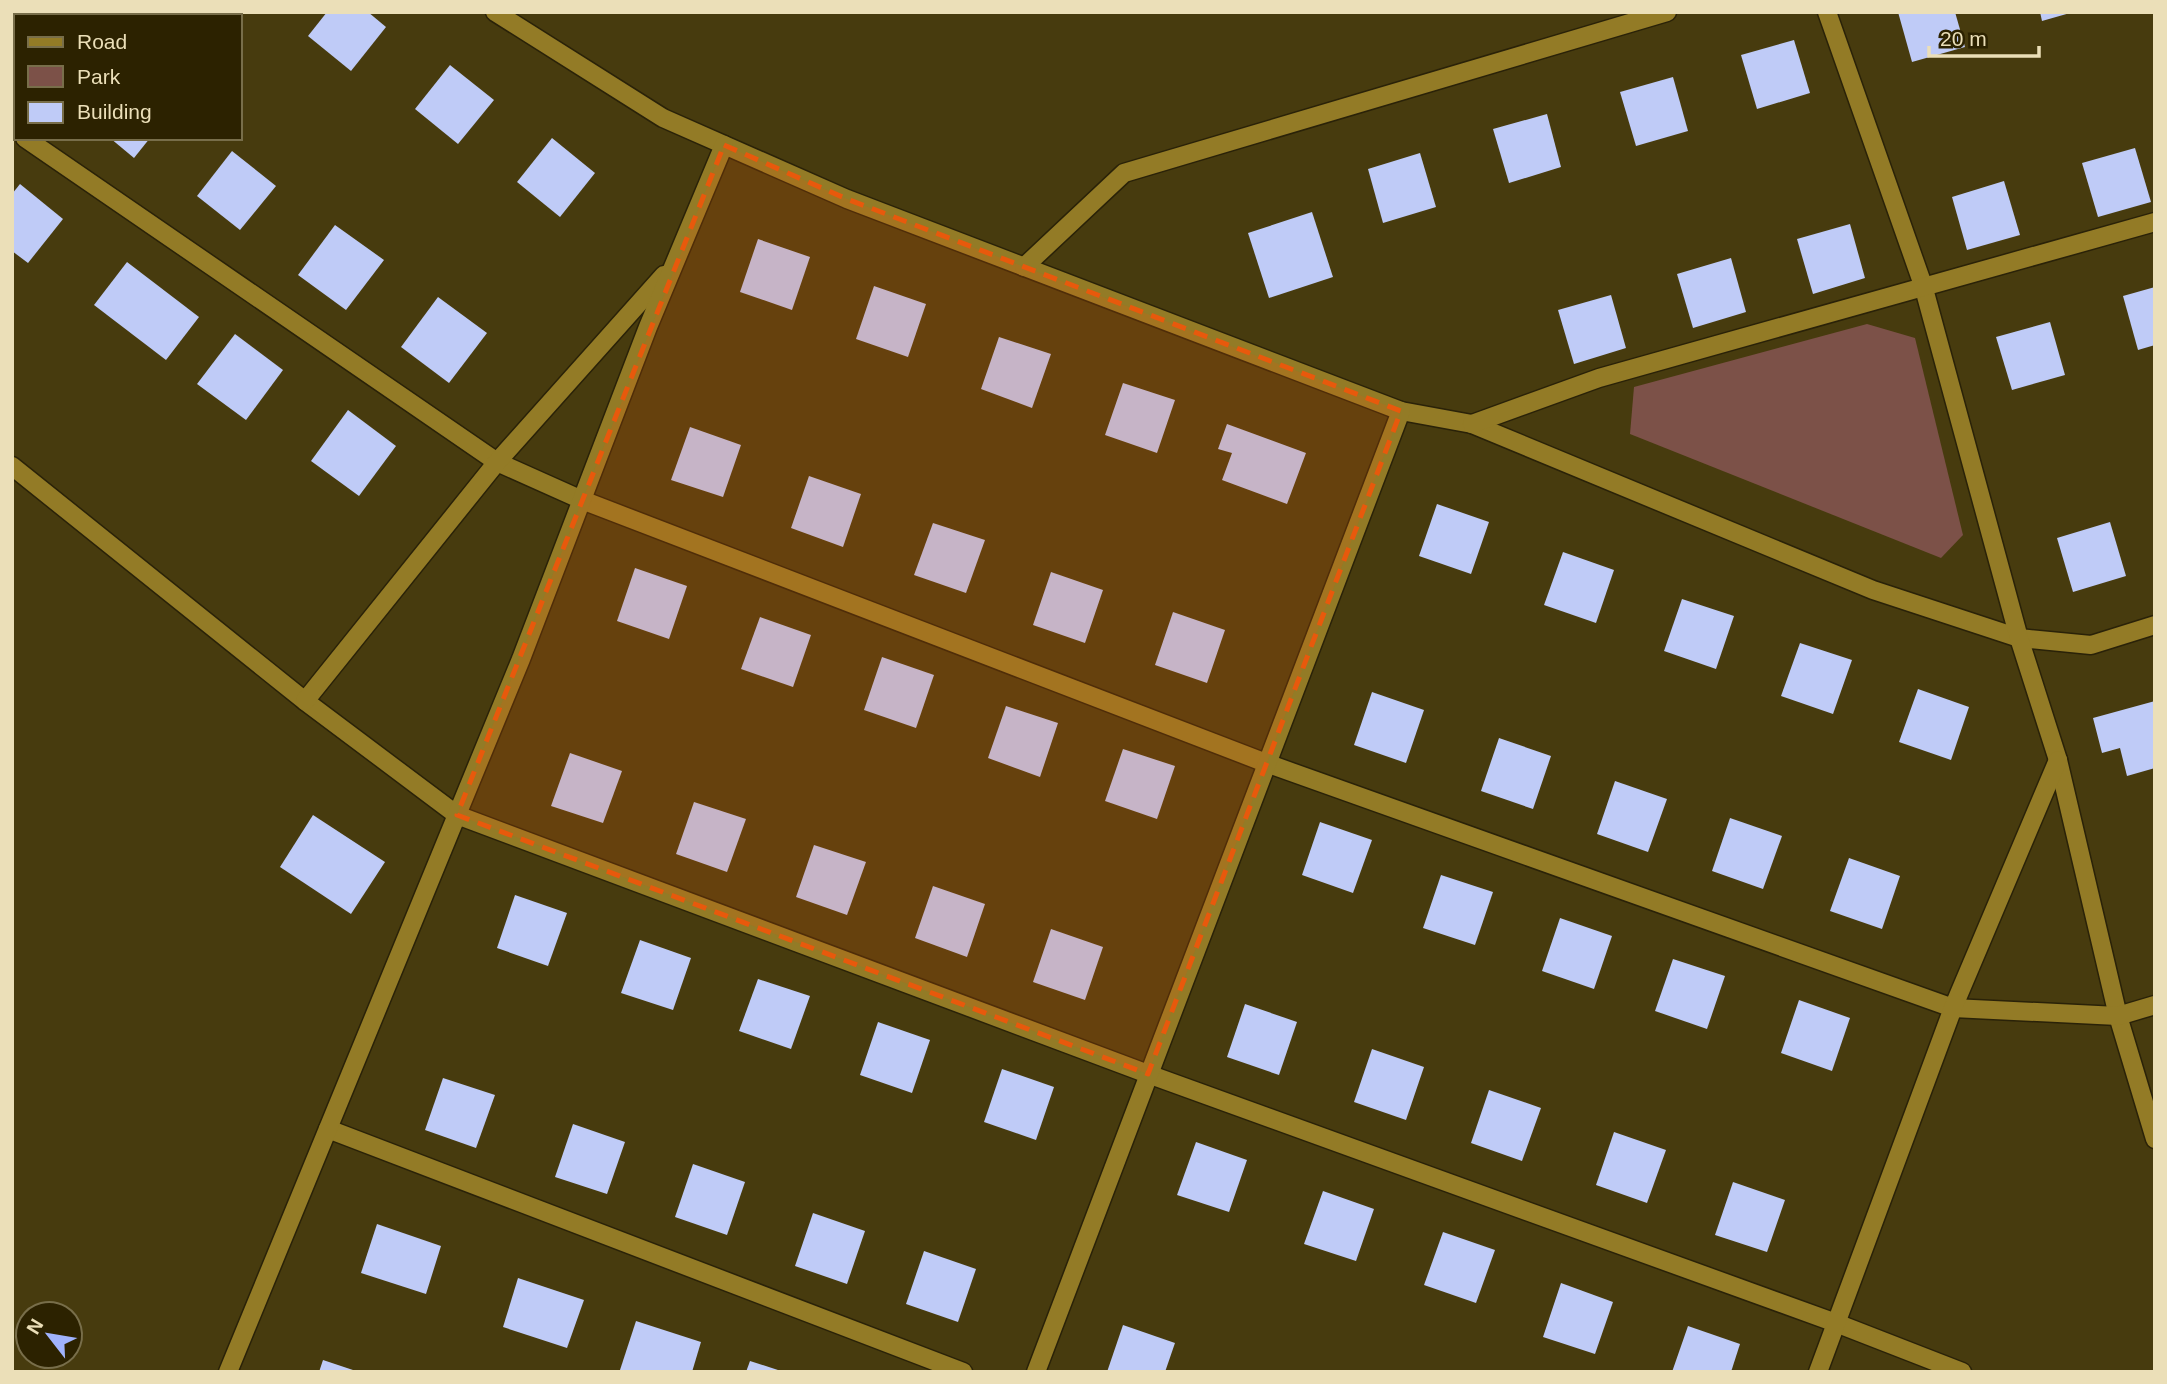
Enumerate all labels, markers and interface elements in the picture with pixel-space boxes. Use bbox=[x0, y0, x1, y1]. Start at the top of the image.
legend bbox=[14, 14, 242, 140]
scale bar bbox=[1929, 14, 2039, 58]
text: 20 m bbox=[1940, 27, 1987, 50]
text: Road bbox=[77, 30, 127, 53]
text: Park bbox=[77, 65, 121, 88]
text: Building bbox=[77, 100, 152, 123]
north arrow bbox=[14, 1300, 84, 1370]
text: N bbox=[22, 1315, 47, 1338]

